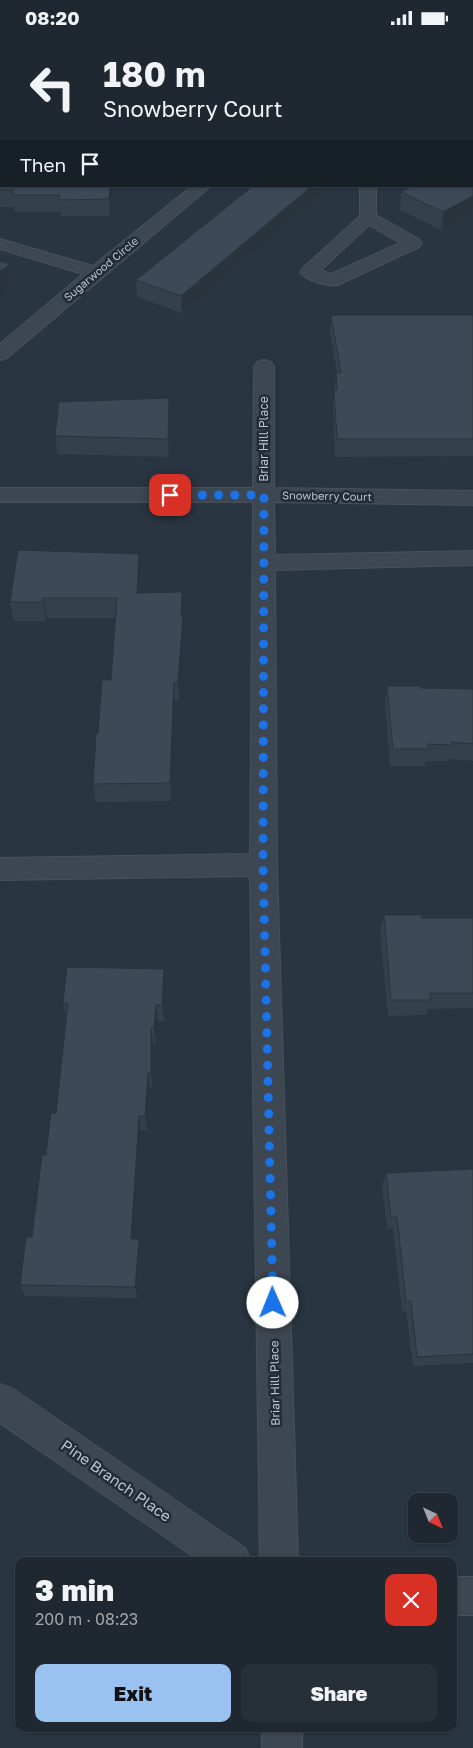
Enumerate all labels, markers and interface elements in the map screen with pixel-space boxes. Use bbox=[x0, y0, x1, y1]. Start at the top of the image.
text: 08:20 bbox=[25, 6, 80, 29]
text: 180 m bbox=[103, 53, 206, 95]
icon: left bbox=[20, 55, 85, 120]
text: Snowberry Court bbox=[103, 95, 283, 122]
icon: arrive bbox=[76, 150, 104, 178]
text: Then bbox=[20, 153, 66, 176]
street label: Sugarwood Circle bbox=[61, 234, 141, 304]
street label: Briar Hill Place bbox=[256, 396, 271, 482]
pin bbox=[149, 474, 191, 516]
icon: arrive bbox=[156, 481, 184, 509]
street label: Snowberry Court bbox=[282, 488, 372, 503]
position arrow bbox=[246, 1276, 298, 1328]
street label: Briar Hill Place bbox=[266, 1340, 283, 1426]
street label: Pine Branch Place bbox=[58, 1435, 175, 1525]
north arrow bbox=[408, 1493, 458, 1543]
map controls bbox=[408, 1493, 458, 1543]
text: 3 min bbox=[35, 1572, 114, 1608]
button: close bbox=[385, 1574, 437, 1626]
text: 200 m · 08:23 bbox=[35, 1609, 138, 1629]
button: Exit bbox=[35, 1664, 231, 1722]
button: Share bbox=[241, 1664, 437, 1722]

